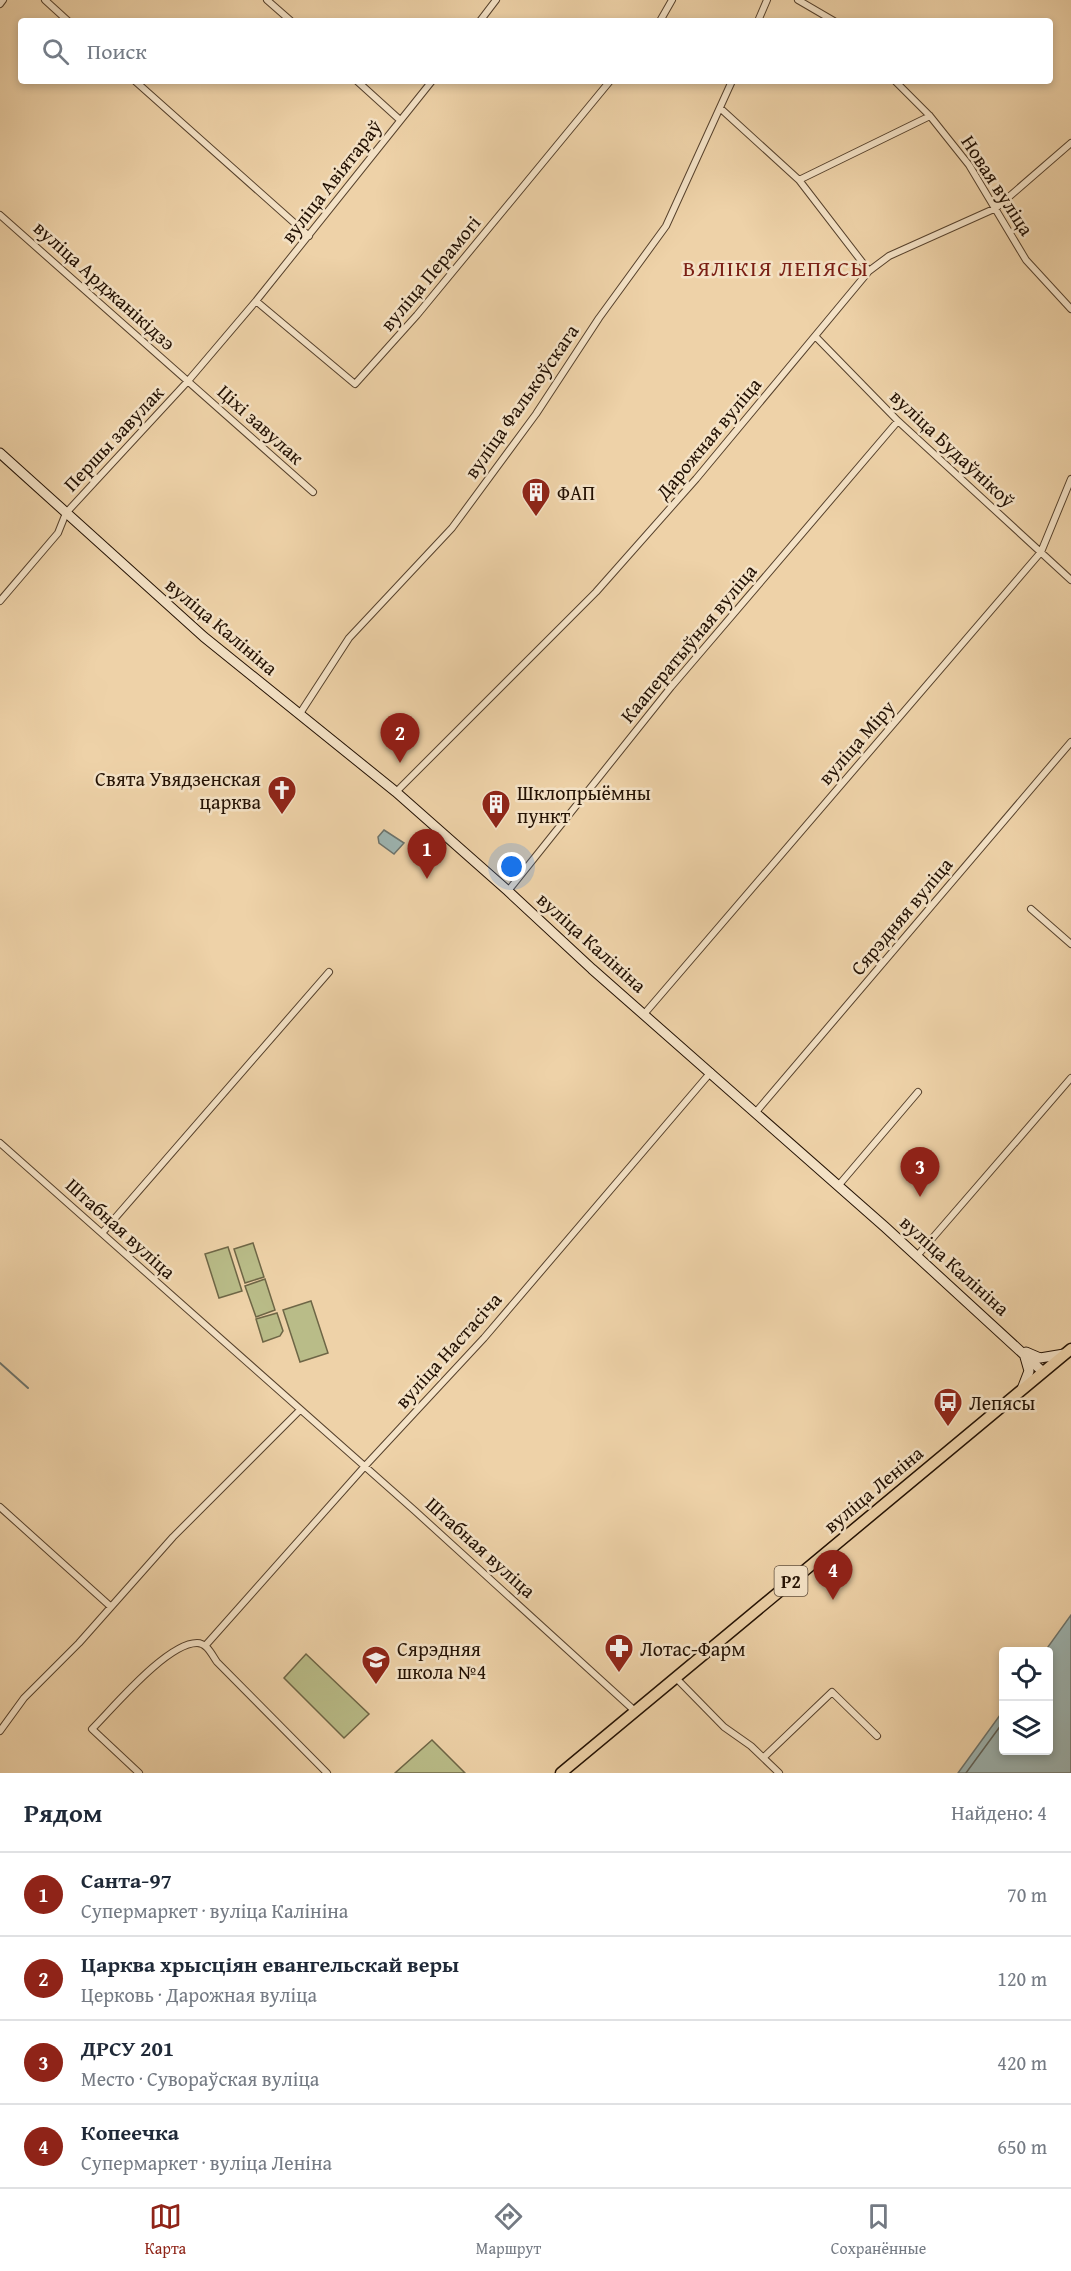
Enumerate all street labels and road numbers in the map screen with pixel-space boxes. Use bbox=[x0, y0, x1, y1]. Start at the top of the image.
street label: вуліца Авіятараў bbox=[274, 113, 388, 249]
street label: Новая вуліца bbox=[955, 129, 1042, 241]
street label: вуліца Перамогі bbox=[373, 209, 487, 337]
street label: вуліца Арджанікідзэ bbox=[28, 213, 182, 357]
street label: вуліца Фалькоўскага bbox=[457, 318, 585, 484]
street label: Дарожная вуліца bbox=[648, 370, 768, 506]
street label: Ціхі завулак bbox=[211, 377, 311, 471]
street label: Першы завулак bbox=[56, 378, 170, 498]
street label: вуліца Будаўнікоў bbox=[884, 382, 1022, 514]
street label: Кааператыўная вуліца bbox=[613, 557, 763, 729]
street label: вуліца Калініна bbox=[160, 570, 285, 682]
street label: вуліца Міру bbox=[811, 693, 901, 791]
street label: Сярэдняя вуліца bbox=[843, 850, 959, 981]
street label: вуліца Калініна bbox=[531, 885, 654, 999]
street label: Штабная вуліца bbox=[60, 1171, 183, 1286]
street label: вуліца Калініна bbox=[894, 1208, 1017, 1322]
street label: вуліца Настасіча bbox=[388, 1285, 508, 1414]
street label: вуліца Леніна bbox=[817, 1438, 930, 1539]
street label: Штабная вуліца bbox=[420, 1490, 543, 1605]
road number: Р2 bbox=[774, 1566, 808, 1596]

